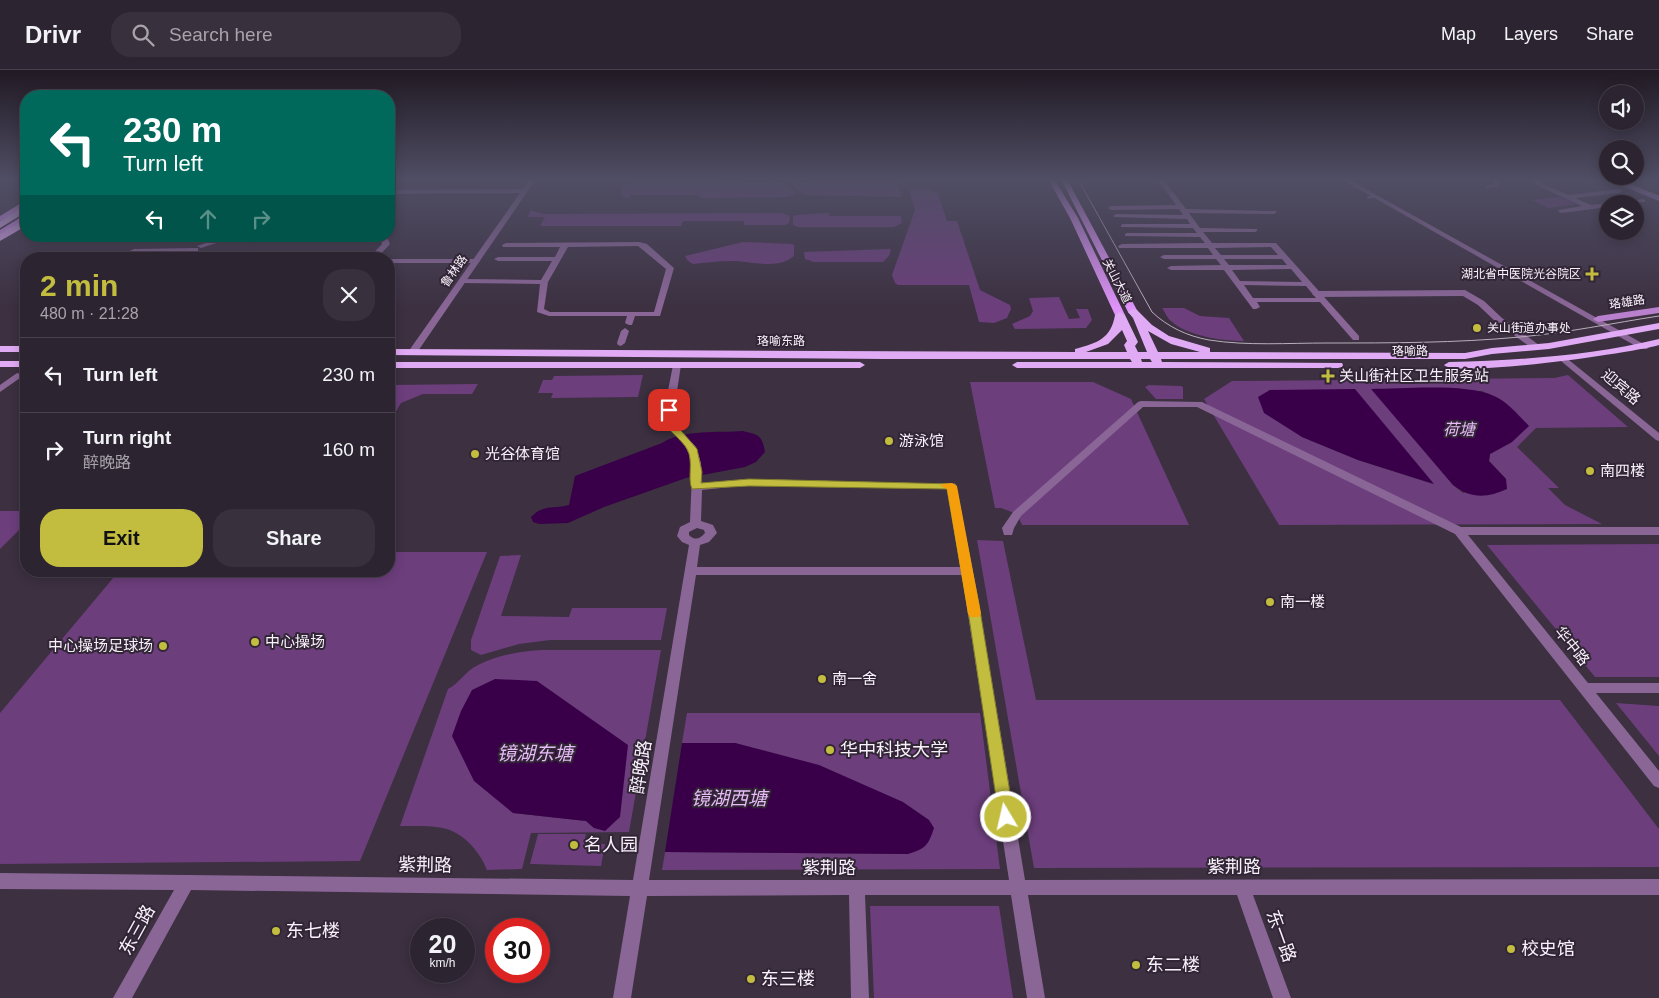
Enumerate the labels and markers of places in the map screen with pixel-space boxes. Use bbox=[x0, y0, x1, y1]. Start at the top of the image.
place label: 湖北省中医院光谷院区 bbox=[1461, 267, 1581, 281]
marker: 湖北省中医院光谷院区 bbox=[1585, 267, 1599, 281]
place label: 关山街道办事处 bbox=[1487, 321, 1571, 335]
marker: 关山街道办事处 bbox=[1471, 322, 1483, 334]
place label: 关山街社区卫生服务站 bbox=[1339, 367, 1489, 384]
marker: 关山街社区卫生服务站 bbox=[1321, 369, 1335, 383]
pin bbox=[648, 389, 690, 431]
place label: 游泳馆 bbox=[899, 432, 944, 449]
marker: 游泳馆 bbox=[883, 435, 895, 447]
place label: 光谷体育馆 bbox=[485, 445, 560, 462]
marker: 光谷体育馆 bbox=[469, 448, 481, 460]
place label: 南四楼 bbox=[1600, 462, 1645, 479]
marker: 南四楼 bbox=[1584, 465, 1596, 477]
place label: 南一楼 bbox=[1280, 593, 1325, 610]
marker: 南一楼 bbox=[1264, 596, 1276, 608]
place label: 中心操场 bbox=[265, 633, 325, 650]
marker: 中心操场 bbox=[249, 636, 261, 648]
place label: 中心操场足球场 bbox=[48, 637, 153, 654]
marker: 中心操场足球场 bbox=[157, 640, 169, 652]
place label: 南一舍 bbox=[832, 670, 877, 687]
marker: 南一舍 bbox=[816, 673, 828, 685]
place label: 华中科技大学 bbox=[840, 740, 948, 760]
marker: 华中科技大学 bbox=[824, 744, 836, 756]
place label: 名人园 bbox=[584, 835, 638, 855]
marker: 名人园 bbox=[568, 839, 580, 851]
place label: 东七楼 bbox=[286, 921, 340, 941]
marker: 东七楼 bbox=[270, 925, 282, 937]
place label: 校史馆 bbox=[1521, 939, 1575, 959]
marker: 校史馆 bbox=[1505, 943, 1517, 955]
place label: 东二楼 bbox=[1146, 955, 1200, 975]
marker: 东二楼 bbox=[1130, 959, 1142, 971]
place label: 东三楼 bbox=[761, 969, 815, 989]
marker: 东三楼 bbox=[745, 973, 757, 985]

